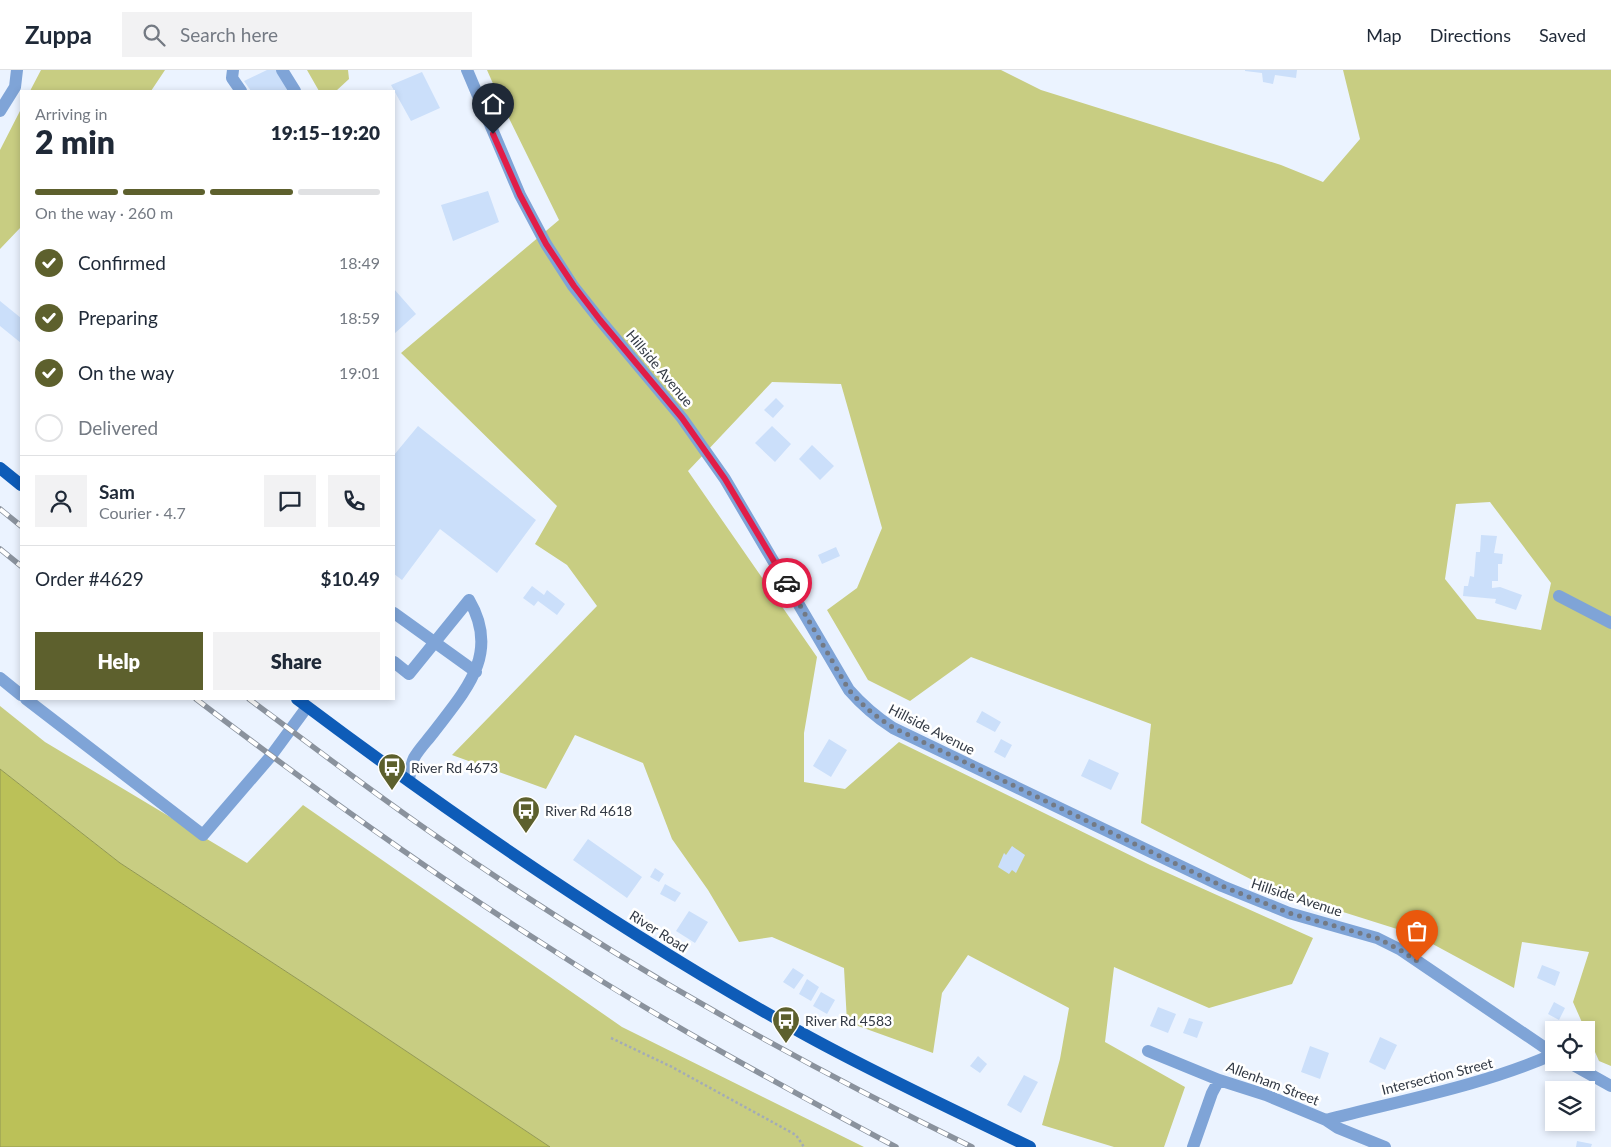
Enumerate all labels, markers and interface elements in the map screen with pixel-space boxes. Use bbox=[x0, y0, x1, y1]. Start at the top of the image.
search box bbox=[122, 12, 472, 57]
text: Zuppa bbox=[25, 20, 92, 49]
icon: search bbox=[140, 21, 168, 49]
text: Search here bbox=[180, 23, 278, 46]
text: Map bbox=[1366, 24, 1402, 46]
text: Directions bbox=[1430, 24, 1511, 46]
text: Saved bbox=[1539, 24, 1586, 46]
pin bbox=[472, 83, 514, 134]
icon: home bbox=[479, 90, 507, 118]
text: Arriving in bbox=[35, 104, 108, 123]
text: 19:15–19:20 bbox=[271, 121, 380, 144]
text: 2 min bbox=[35, 122, 115, 161]
text: On the way · 260 m bbox=[35, 203, 173, 222]
icon: check bbox=[35, 249, 63, 277]
text: Confirmed bbox=[78, 251, 166, 274]
text: 18:49 bbox=[339, 253, 380, 272]
icon: check bbox=[35, 304, 63, 332]
text: Preparing bbox=[78, 306, 158, 329]
text: 18:59 bbox=[339, 308, 380, 327]
street label: Hillside Avenue bbox=[623, 326, 697, 410]
icon: check bbox=[35, 359, 63, 387]
text: On the way bbox=[78, 361, 174, 384]
text: 19:01 bbox=[339, 363, 380, 382]
text: Delivered bbox=[78, 416, 158, 439]
button: person bbox=[35, 475, 87, 527]
button: chat bbox=[264, 475, 316, 527]
button: phone bbox=[328, 475, 380, 527]
text: Sam bbox=[99, 480, 135, 503]
text: Courier · 4.7 bbox=[99, 503, 186, 522]
courier bbox=[762, 558, 812, 608]
text: Order #4629 bbox=[35, 567, 144, 590]
text: $10.49 bbox=[320, 567, 380, 590]
icon: car bbox=[773, 569, 801, 597]
button: Help bbox=[35, 632, 203, 690]
button: Share bbox=[213, 632, 380, 690]
street label: Hillside Avenue bbox=[886, 700, 978, 758]
bus stop icon: River Rd 4673 bbox=[377, 752, 407, 791]
place label: River Rd 4673 bbox=[411, 759, 498, 776]
bus stop icon: River Rd 4618 bbox=[511, 795, 541, 834]
place label: River Rd 4618 bbox=[545, 802, 632, 819]
street label: Hillside Avenue bbox=[1249, 874, 1345, 920]
street label: River Road bbox=[627, 906, 691, 956]
pin bbox=[1396, 910, 1438, 961]
icon: bag bbox=[1403, 917, 1431, 945]
bus stop icon: River Rd 4583 bbox=[771, 1005, 801, 1044]
place label: River Rd 4583 bbox=[805, 1012, 892, 1029]
map controls bbox=[1545, 1021, 1595, 1131]
button: locate bbox=[1545, 1021, 1595, 1071]
street label: Intersection Street bbox=[1380, 1054, 1494, 1098]
street label: Allenham Street bbox=[1224, 1058, 1322, 1108]
button: layers bbox=[1545, 1081, 1595, 1131]

